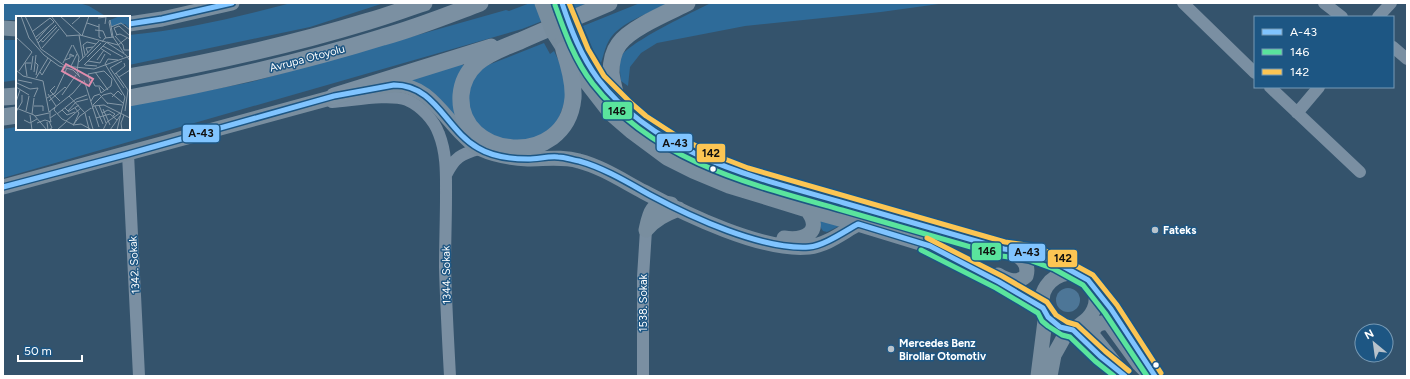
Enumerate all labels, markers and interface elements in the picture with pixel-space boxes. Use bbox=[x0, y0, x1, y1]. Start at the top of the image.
inset map bbox=[16, 16, 130, 130]
legend bbox=[1254, 16, 1394, 88]
text: A-43 bbox=[1290, 25, 1317, 39]
street label: Avrupa Otoyolu bbox=[268, 42, 346, 75]
text: 146 bbox=[1290, 45, 1309, 59]
text: 142 bbox=[1290, 65, 1309, 79]
line badge: 146 bbox=[602, 101, 633, 120]
text: 146 bbox=[608, 105, 627, 118]
line badge: A-43 bbox=[182, 124, 220, 143]
text: A-43 bbox=[188, 127, 214, 140]
line badge: A-43 bbox=[656, 133, 693, 152]
text: A-43 bbox=[662, 137, 688, 150]
line badge: 142 bbox=[696, 143, 726, 163]
text: 142 bbox=[702, 147, 720, 160]
unlabelled marker bbox=[708, 164, 718, 174]
place label: Fateks bbox=[1163, 224, 1196, 237]
marker: Fateks bbox=[1150, 225, 1160, 235]
street label: 1342. Sokak bbox=[126, 235, 143, 294]
line badge: 146 bbox=[971, 242, 1002, 261]
line badge: A-43 bbox=[1008, 243, 1046, 262]
street label: 1344. Sokak bbox=[439, 245, 454, 304]
text: 146 bbox=[978, 245, 997, 258]
text: A-43 bbox=[1014, 246, 1040, 259]
line badge: 142 bbox=[1047, 249, 1078, 268]
text: 142 bbox=[1054, 252, 1072, 265]
street label: 1538. Sokak bbox=[637, 273, 650, 332]
north arrow bbox=[1354, 323, 1394, 363]
text: N bbox=[1363, 327, 1376, 342]
scale bar bbox=[18, 337, 82, 363]
place label: Mercedes Benz Birollar Otomotiv bbox=[899, 337, 987, 363]
text: 50 m bbox=[24, 344, 52, 358]
marker: Mercedes Benz Birollar Otomotiv bbox=[886, 344, 896, 354]
unlabelled marker bbox=[1151, 360, 1161, 370]

